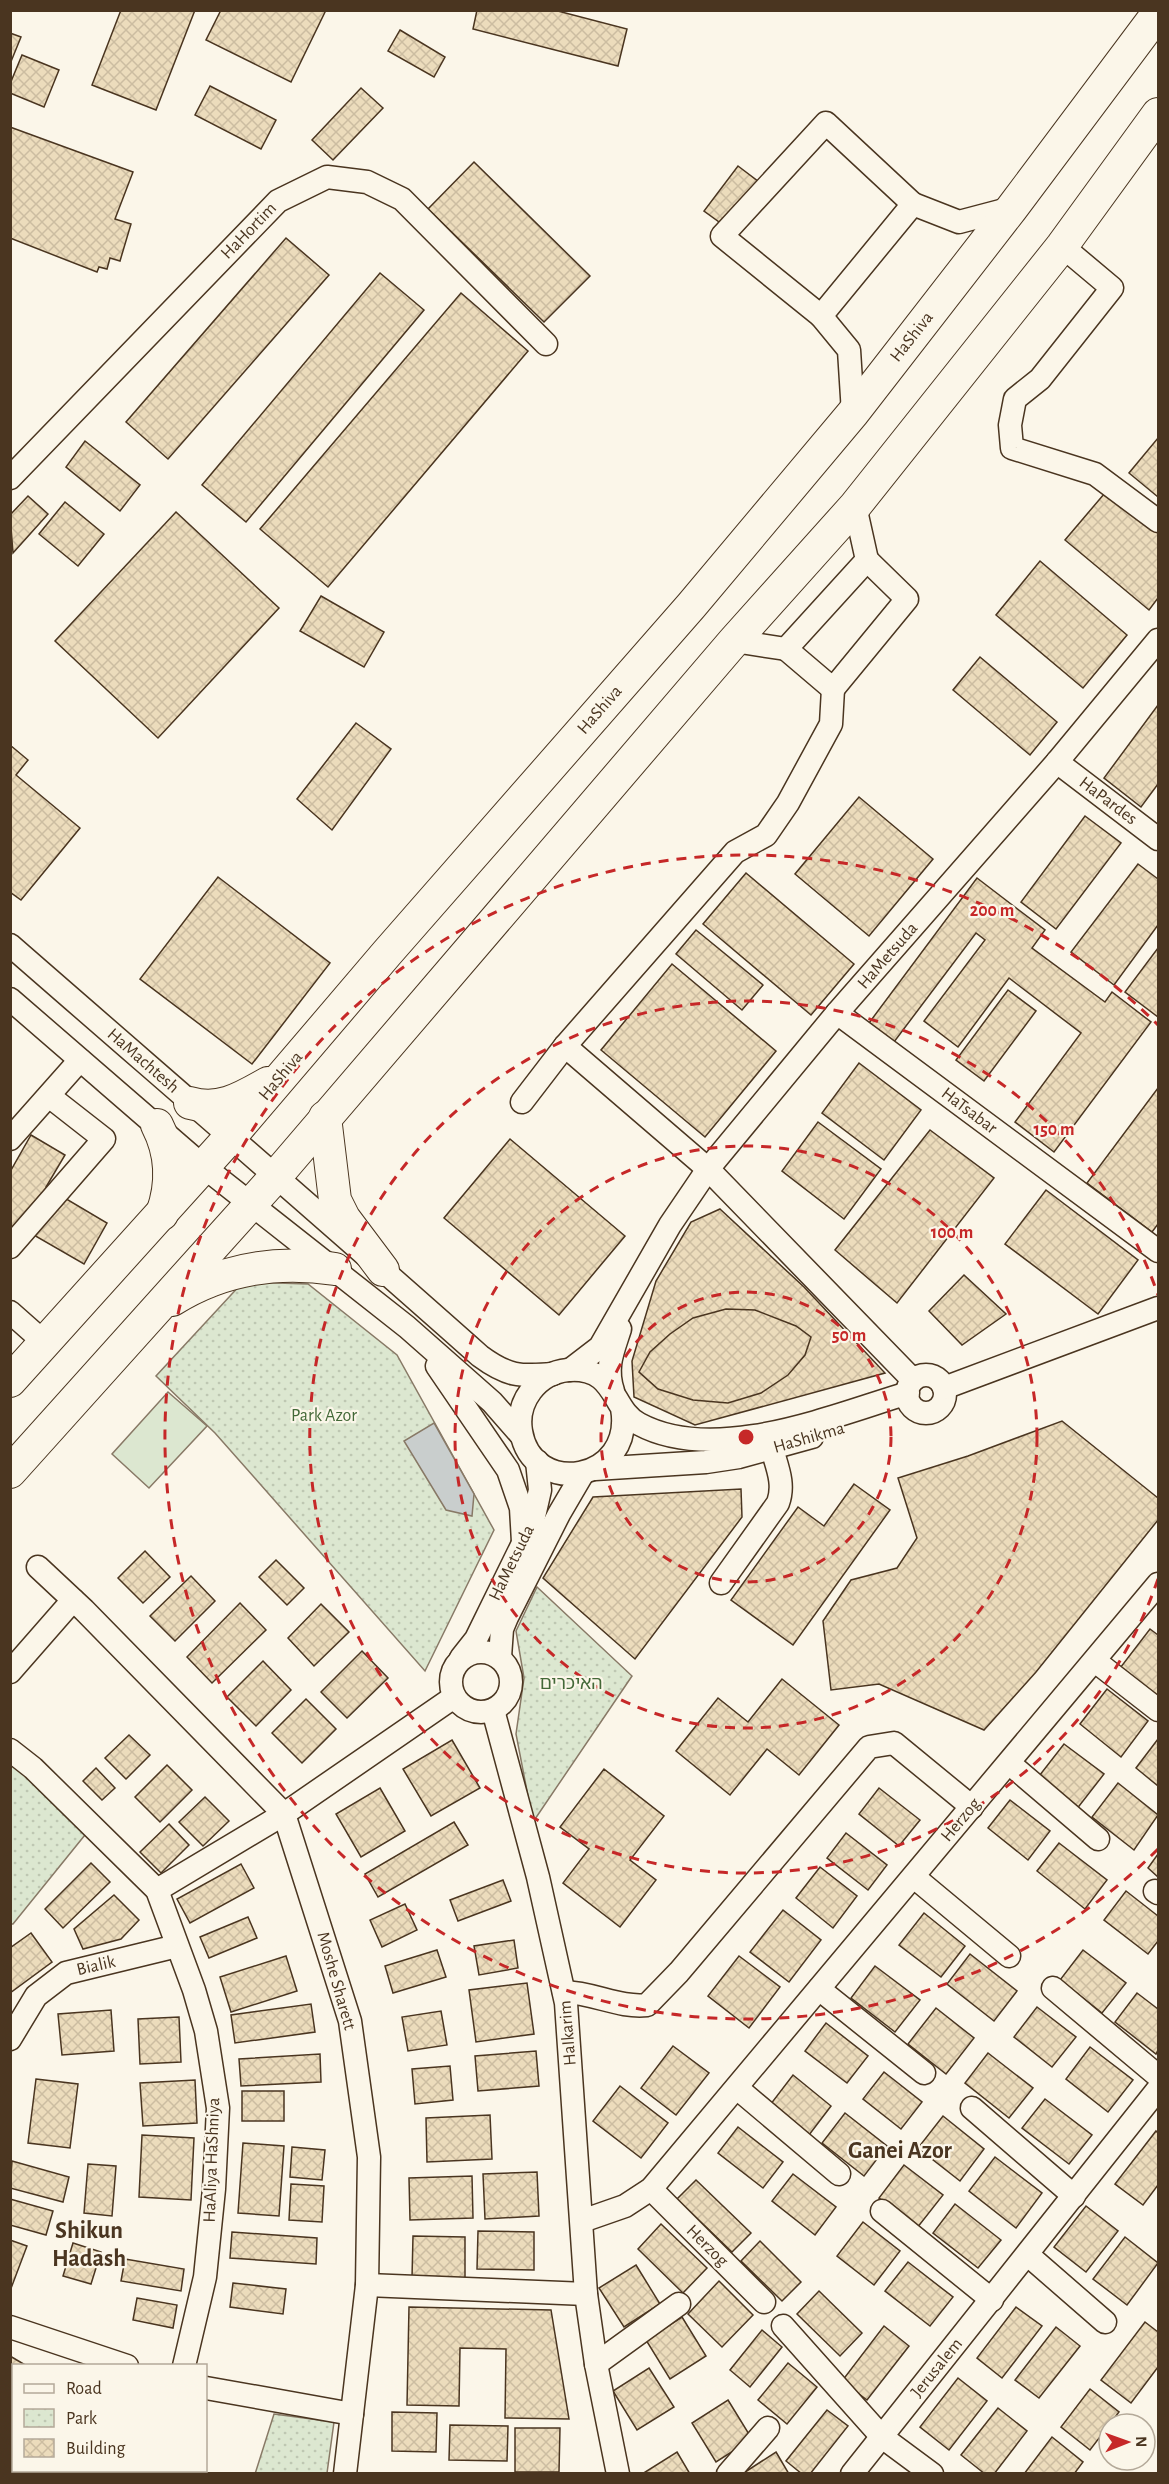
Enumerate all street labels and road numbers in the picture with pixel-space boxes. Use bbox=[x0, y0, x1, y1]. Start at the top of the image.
street label: HaHortim bbox=[218, 199, 280, 263]
street label: HaShiva bbox=[887, 309, 937, 365]
street label: HaShiva bbox=[574, 682, 626, 738]
street label: HaPardes bbox=[1076, 774, 1140, 828]
street label: HaMetsuda bbox=[854, 919, 922, 993]
street label: HaMachtesh bbox=[104, 1025, 182, 1097]
street label: HaShiva bbox=[255, 1048, 307, 1104]
street label: HaTsabar bbox=[938, 1084, 1000, 1138]
street label: HaShikma bbox=[771, 1419, 847, 1457]
street label: HaMetsuda bbox=[486, 1522, 538, 1604]
street label: Herzog bbox=[938, 1795, 984, 1845]
street label: Moshe Sharett bbox=[313, 1930, 359, 2032]
street label: Bialik bbox=[75, 1953, 118, 1979]
street label: HaIkarim bbox=[556, 2000, 580, 2066]
street label: HaAliya HaShniya bbox=[201, 2097, 223, 2223]
street label: Herzog bbox=[683, 2222, 731, 2270]
street label: Jerusalem bbox=[908, 2335, 966, 2401]

